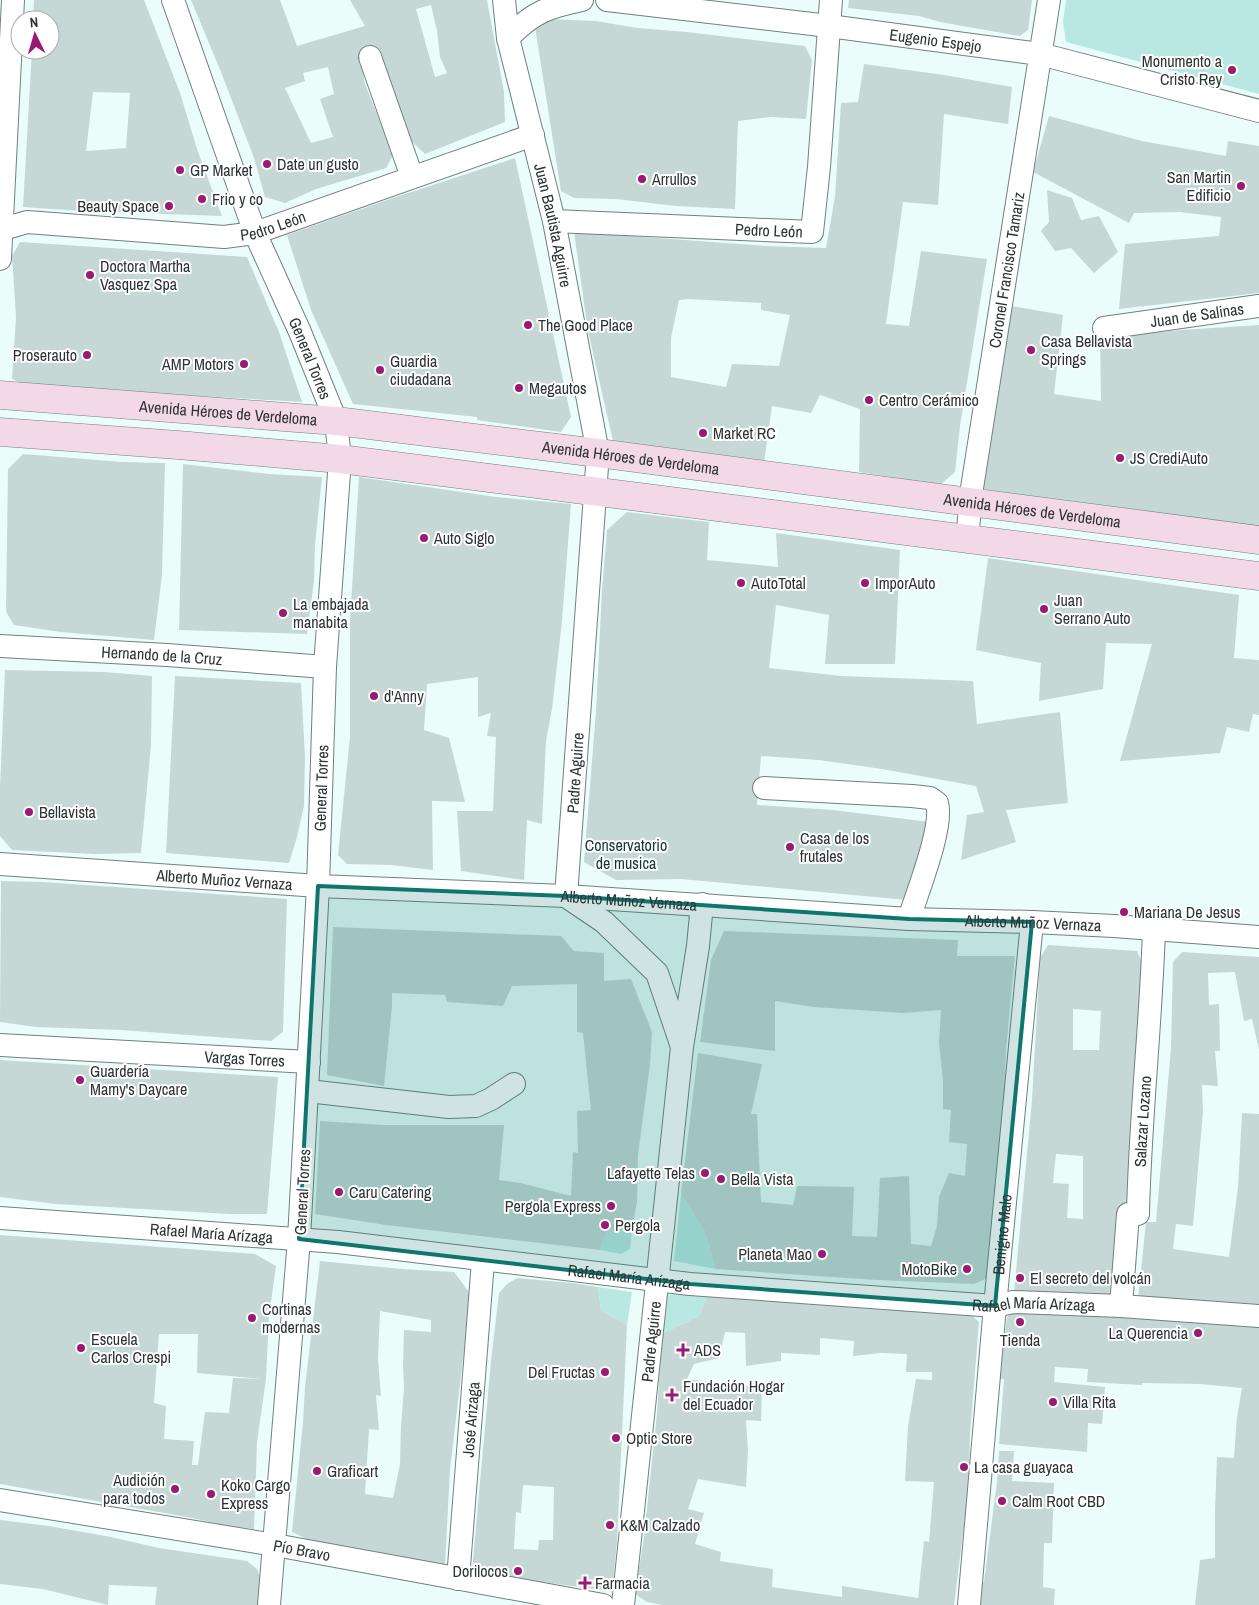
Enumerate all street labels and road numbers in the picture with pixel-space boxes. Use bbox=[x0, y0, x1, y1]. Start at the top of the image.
street label: Eugenio Espejo bbox=[888, 23, 983, 57]
street label: Juan Bautista Aguirre bbox=[529, 161, 577, 289]
street label: Coronel Francisco Tamariz bbox=[983, 190, 1030, 350]
street label: Pedro León bbox=[239, 205, 309, 246]
street label: Pedro León bbox=[734, 218, 803, 243]
street label: Juan de Salinas bbox=[1149, 297, 1245, 332]
street label: General Torres bbox=[284, 314, 337, 402]
street label: Avenida Héroes de Verdeloma bbox=[137, 395, 319, 431]
street label: Avenida Héroes de Verdeloma bbox=[540, 435, 721, 480]
street label: Avenida Héroes de Verdeloma bbox=[941, 487, 1123, 533]
street label: Hernando de la Cruz bbox=[101, 640, 223, 670]
street label: Padre Aguirre bbox=[561, 732, 589, 814]
street label: General Torres bbox=[308, 744, 334, 832]
street label: Alberto Muñoz Vernaza bbox=[155, 864, 294, 895]
street label: Alberto Muñoz Vernaza bbox=[559, 885, 698, 916]
street label: Alberto Muñoz Vernaza bbox=[964, 909, 1103, 936]
street label: Vargas Torres bbox=[204, 1045, 285, 1072]
street label: Salazar Lozano bbox=[1129, 1075, 1156, 1167]
street label: General Torres bbox=[289, 1148, 315, 1236]
street label: Benigno Malo bbox=[987, 1193, 1017, 1276]
street label: Rafael María Arízaga bbox=[149, 1218, 274, 1248]
street label: Rafael María Arízaga bbox=[567, 1259, 692, 1295]
street label: Rafael María Arízaga bbox=[971, 1291, 1096, 1317]
street label: Padre Aguirre bbox=[636, 1300, 666, 1383]
street label: José Arizaga bbox=[457, 1380, 485, 1458]
street label: Pío Bravo bbox=[272, 1534, 332, 1566]

